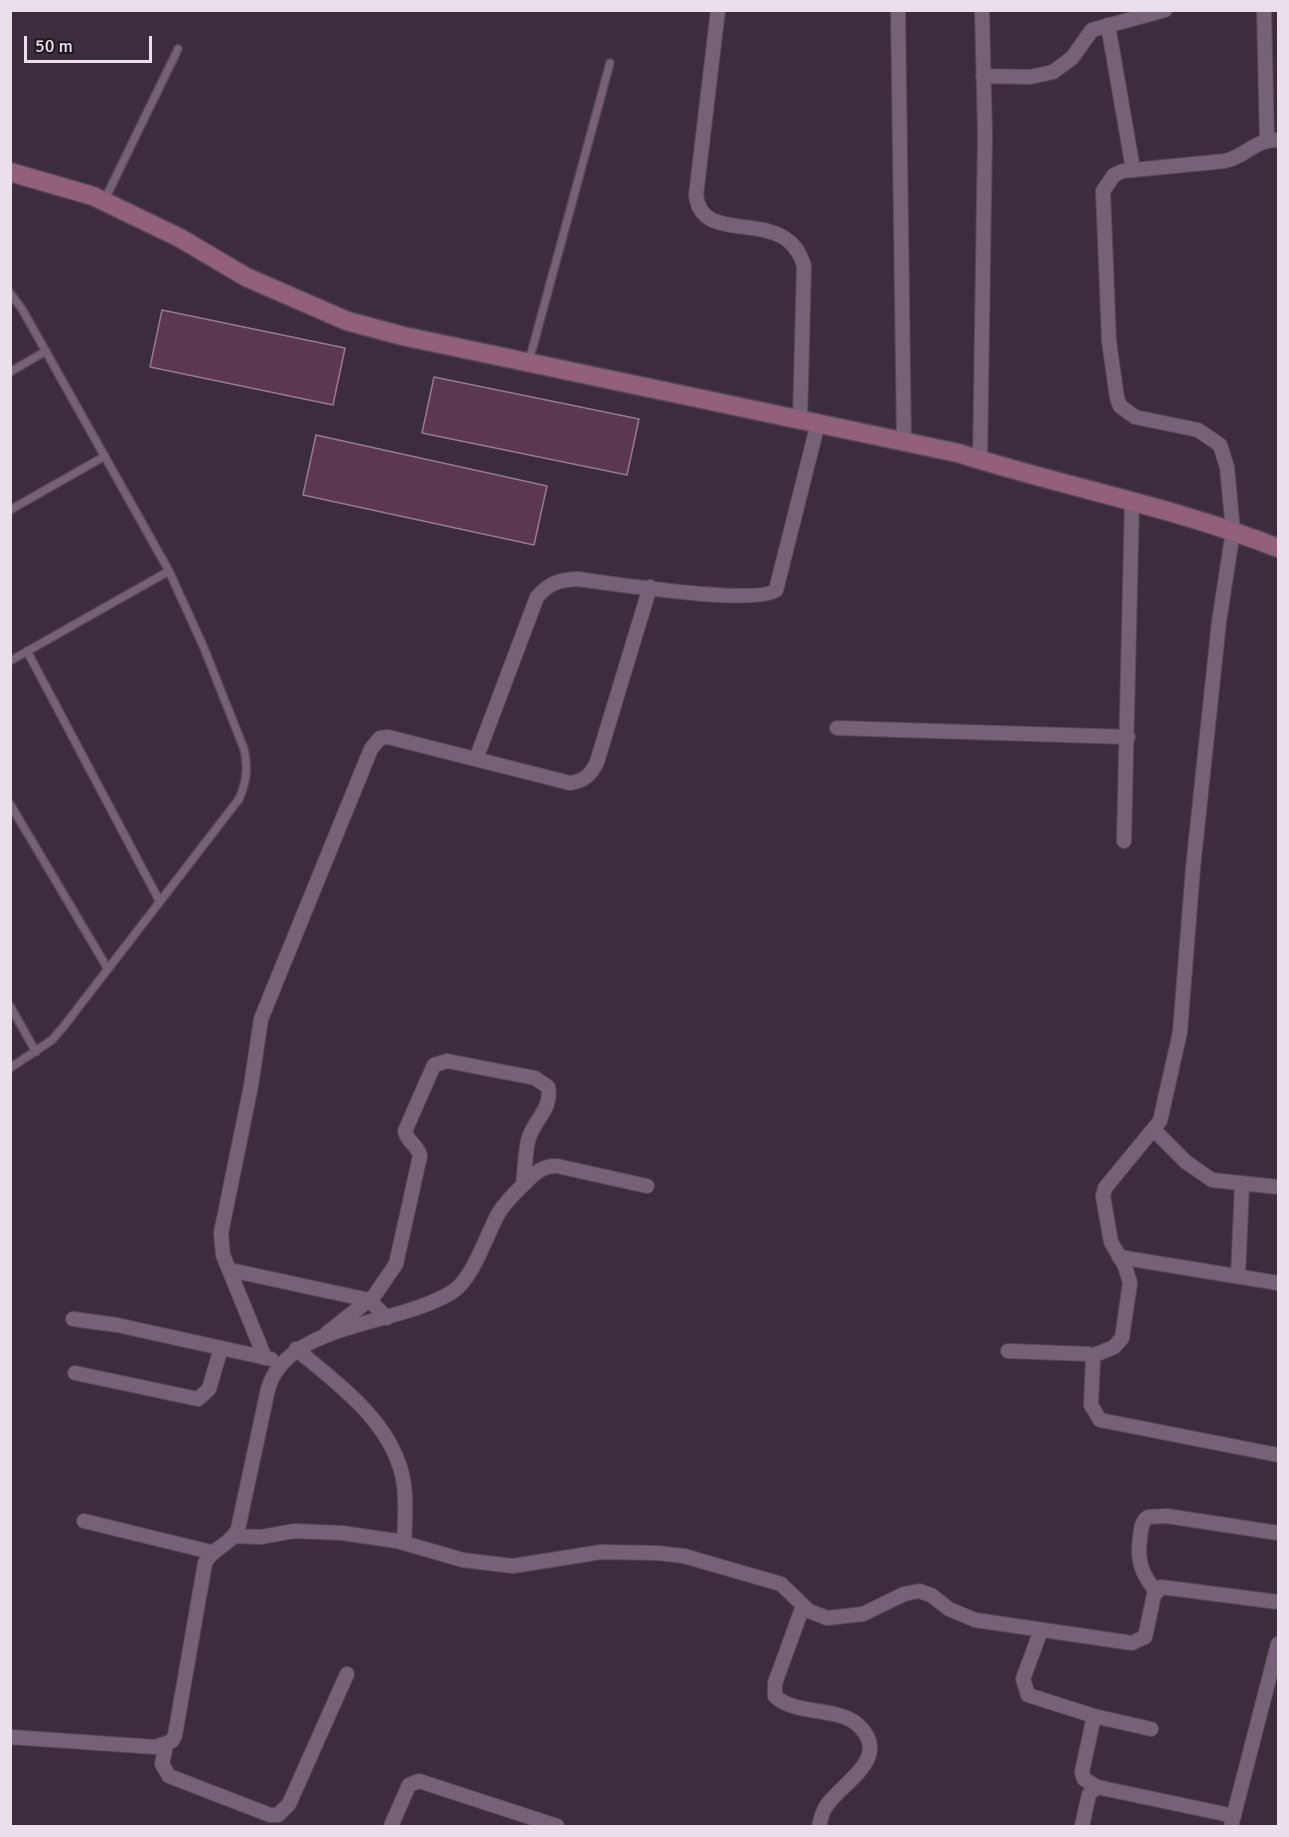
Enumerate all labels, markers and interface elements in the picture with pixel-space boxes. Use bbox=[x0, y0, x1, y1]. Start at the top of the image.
scale bar bbox=[27, 24, 154, 62]
text: 50 m bbox=[35, 35, 73, 57]

